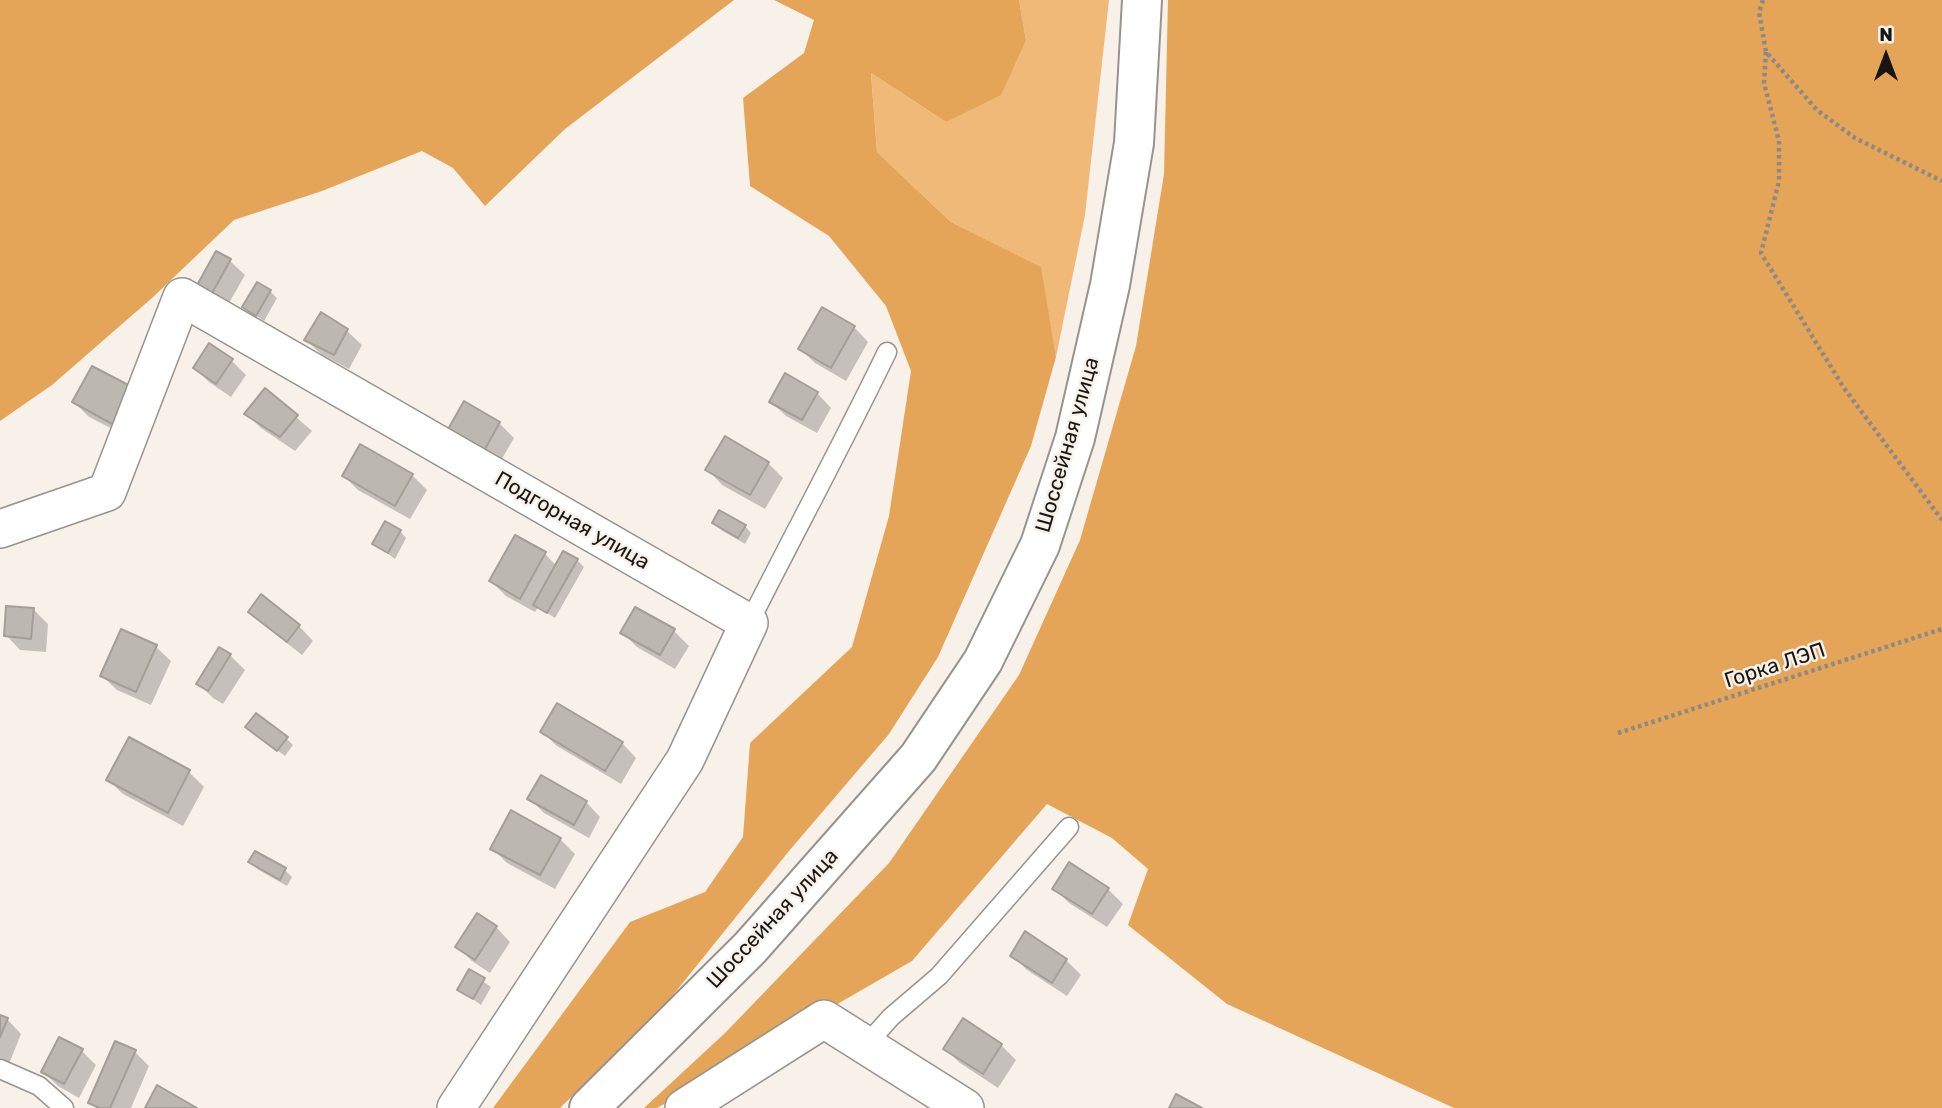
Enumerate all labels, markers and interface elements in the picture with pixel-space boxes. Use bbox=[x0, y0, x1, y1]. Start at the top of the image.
north arrow bbox=[1851, 21, 1921, 91]
text: N bbox=[1879, 23, 1893, 46]
street label: Шоссейная улица bbox=[1031, 354, 1105, 536]
street label: Подгорная улица bbox=[490, 466, 654, 576]
street label: Горка ЛЭП bbox=[1722, 638, 1828, 694]
street label: Шоссейная улица bbox=[702, 844, 844, 994]

